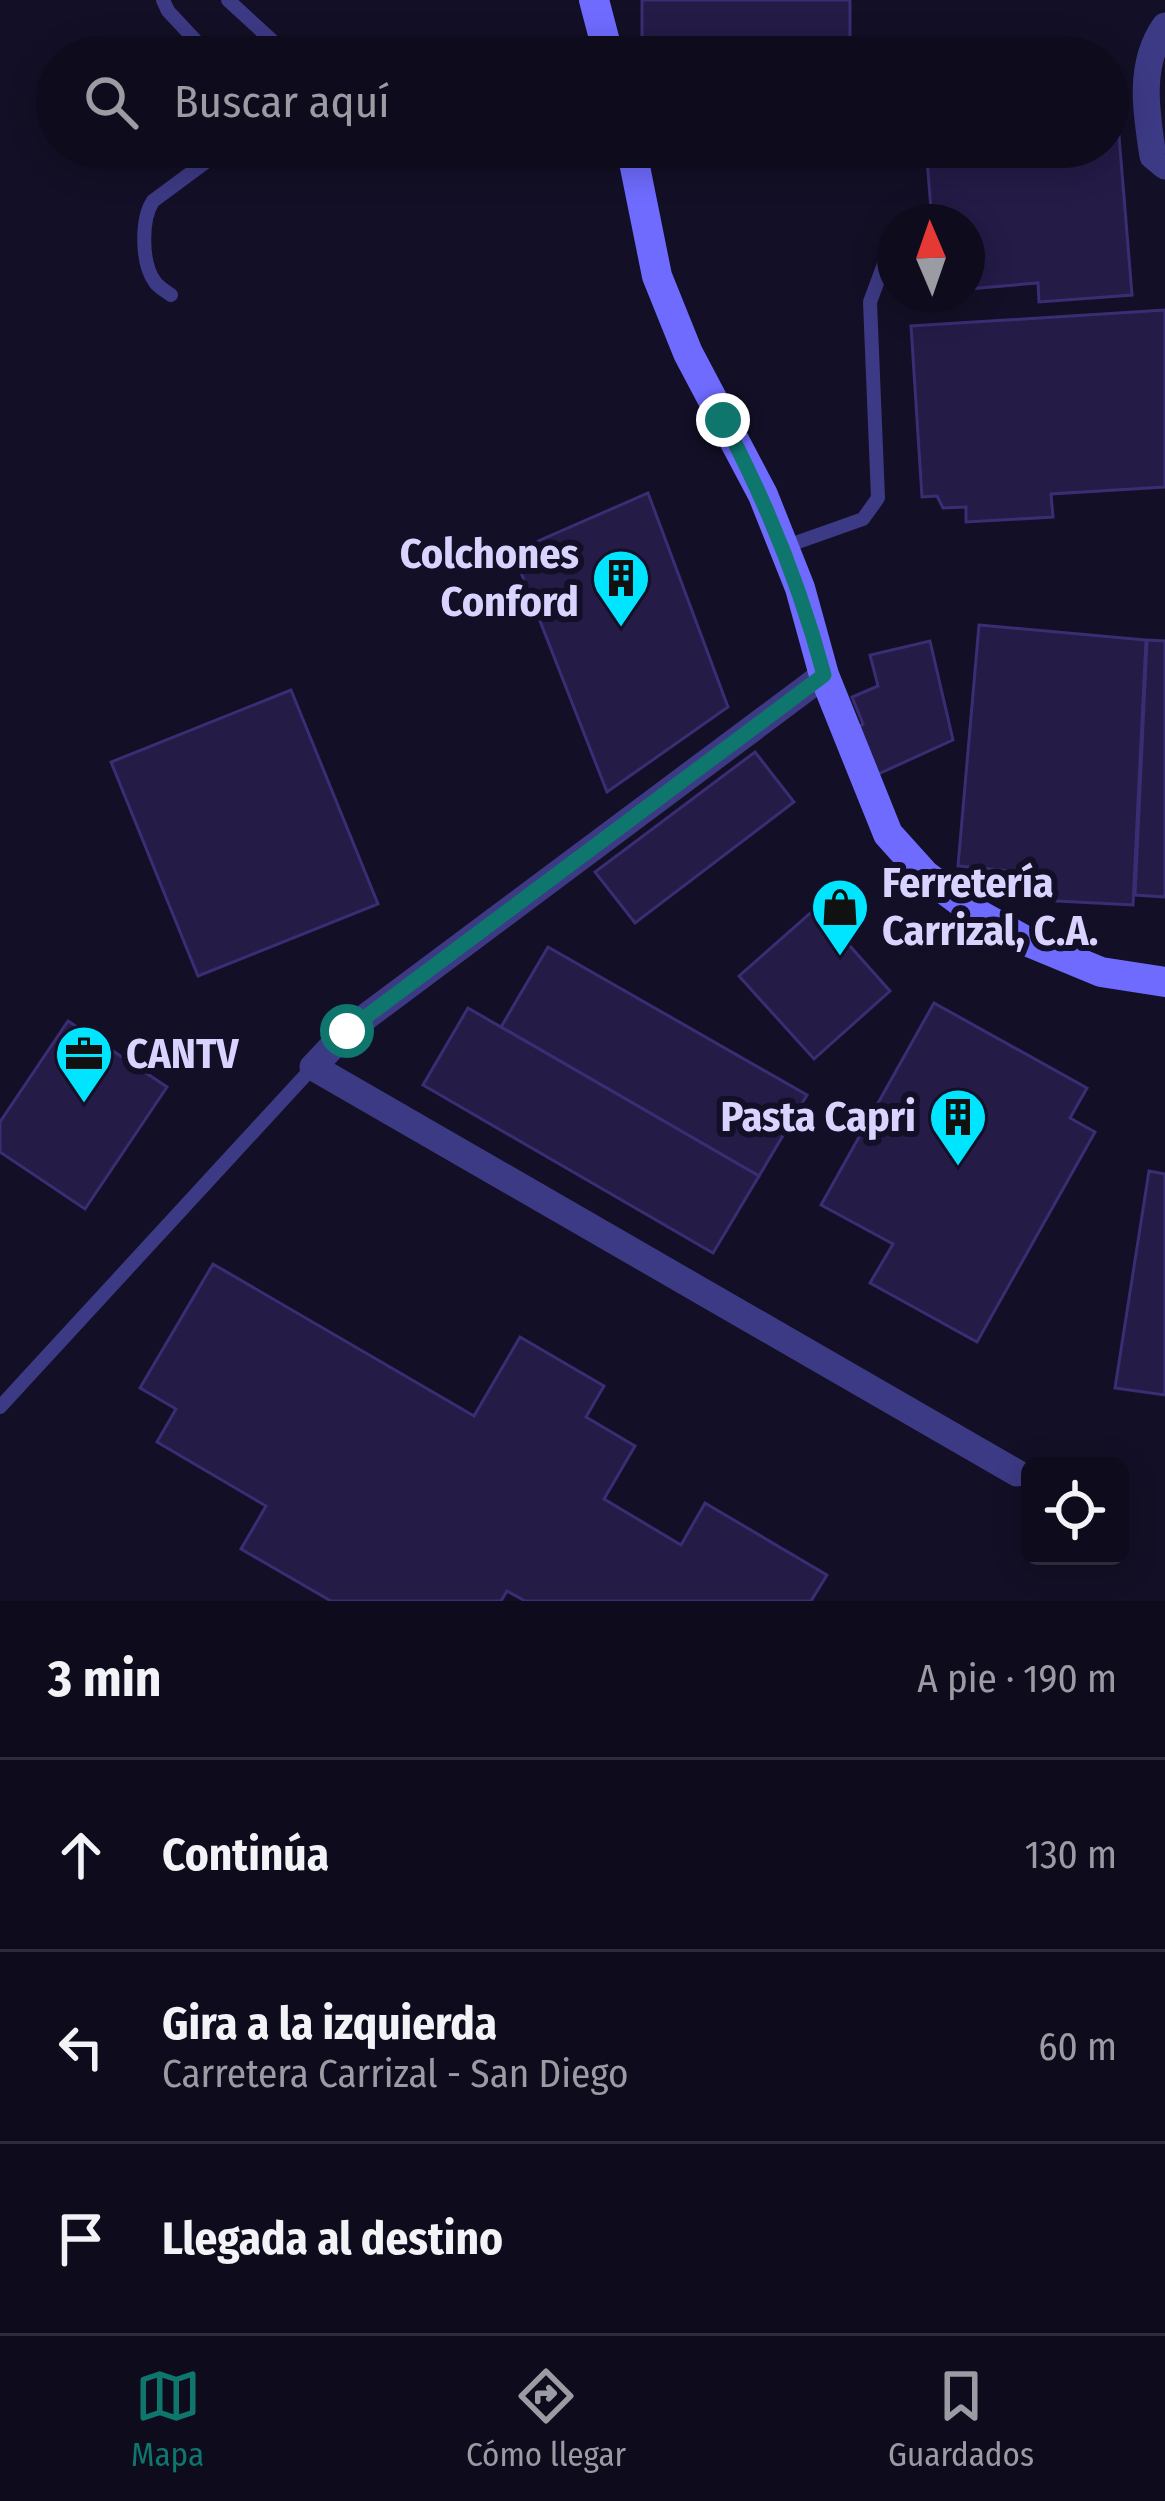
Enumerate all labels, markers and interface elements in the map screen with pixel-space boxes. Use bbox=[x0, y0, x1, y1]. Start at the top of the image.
search box bbox=[36, 36, 1129, 168]
icon: search bbox=[78, 69, 144, 135]
text: Buscar aquí bbox=[174, 75, 390, 129]
north arrow bbox=[877, 204, 985, 312]
route end bbox=[696, 393, 750, 447]
place label: Colchones Conford bbox=[400, 529, 579, 627]
building icon: Colchones Conford bbox=[590, 547, 652, 629]
place label: Ferretería Carrizal, C.A. bbox=[882, 858, 1098, 956]
shop icon: Ferretería Carrizal, C.A. bbox=[809, 876, 871, 958]
route start bbox=[320, 1004, 374, 1058]
office icon: CANTV bbox=[53, 1023, 115, 1105]
place label: CANTV bbox=[126, 1029, 240, 1079]
building icon: Pasta Capri bbox=[927, 1086, 989, 1168]
place label: Pasta Capri bbox=[721, 1092, 916, 1142]
map controls bbox=[1021, 1457, 1129, 1565]
button: locate bbox=[1021, 1457, 1129, 1565]
text: 3 min bbox=[48, 1648, 162, 1710]
text: A pie · 190 m bbox=[917, 1656, 1117, 1702]
icon: ahead bbox=[48, 1822, 114, 1888]
text: Continúa bbox=[162, 1828, 329, 1882]
text: 130 m bbox=[1025, 1832, 1117, 1878]
text: Gira a la izquierda bbox=[162, 1997, 497, 2051]
icon: left bbox=[48, 2014, 114, 2080]
text: 60 m bbox=[1038, 2024, 1117, 2070]
text: Carretera Carrizal - San Diego bbox=[162, 2051, 628, 2097]
icon: arrive bbox=[48, 2206, 114, 2272]
text: Llegada al destino bbox=[162, 2212, 503, 2266]
tab: Mapa bbox=[131, 2363, 204, 2475]
tab: Cómo llegar bbox=[466, 2363, 626, 2475]
tab: Guardados bbox=[888, 2363, 1034, 2475]

